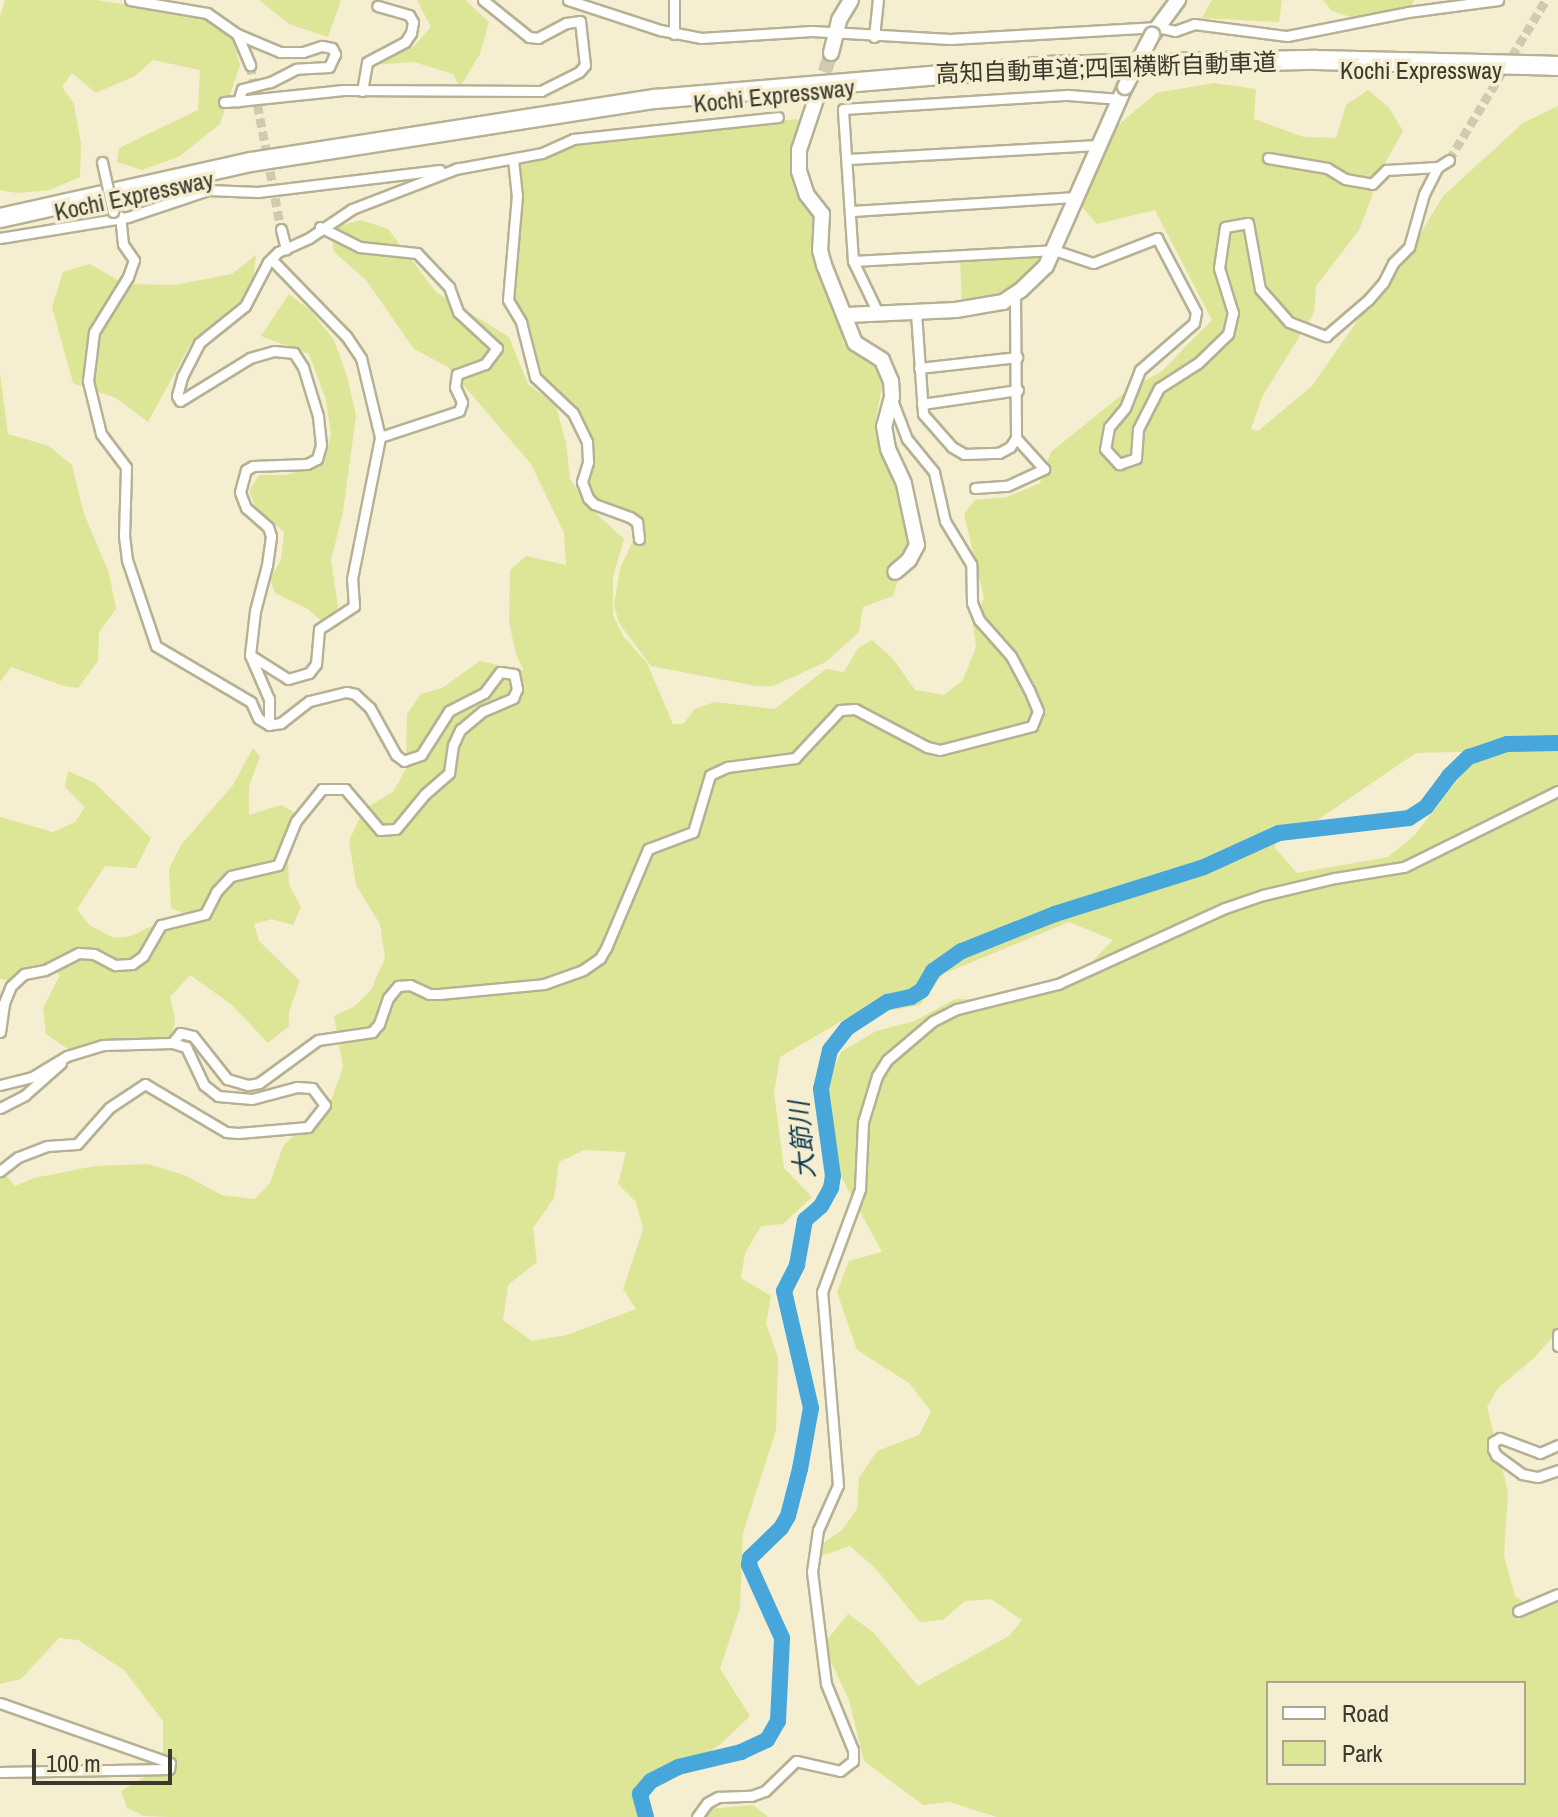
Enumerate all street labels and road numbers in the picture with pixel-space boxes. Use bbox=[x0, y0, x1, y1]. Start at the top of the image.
street label: 高知自動車道;四国横断自動車道 bbox=[935, 48, 1277, 88]
street label: Kochi Expressway bbox=[1340, 57, 1502, 85]
street label: Kochi Expressway bbox=[692, 73, 856, 119]
street label: Kochi Expressway bbox=[52, 165, 216, 227]

